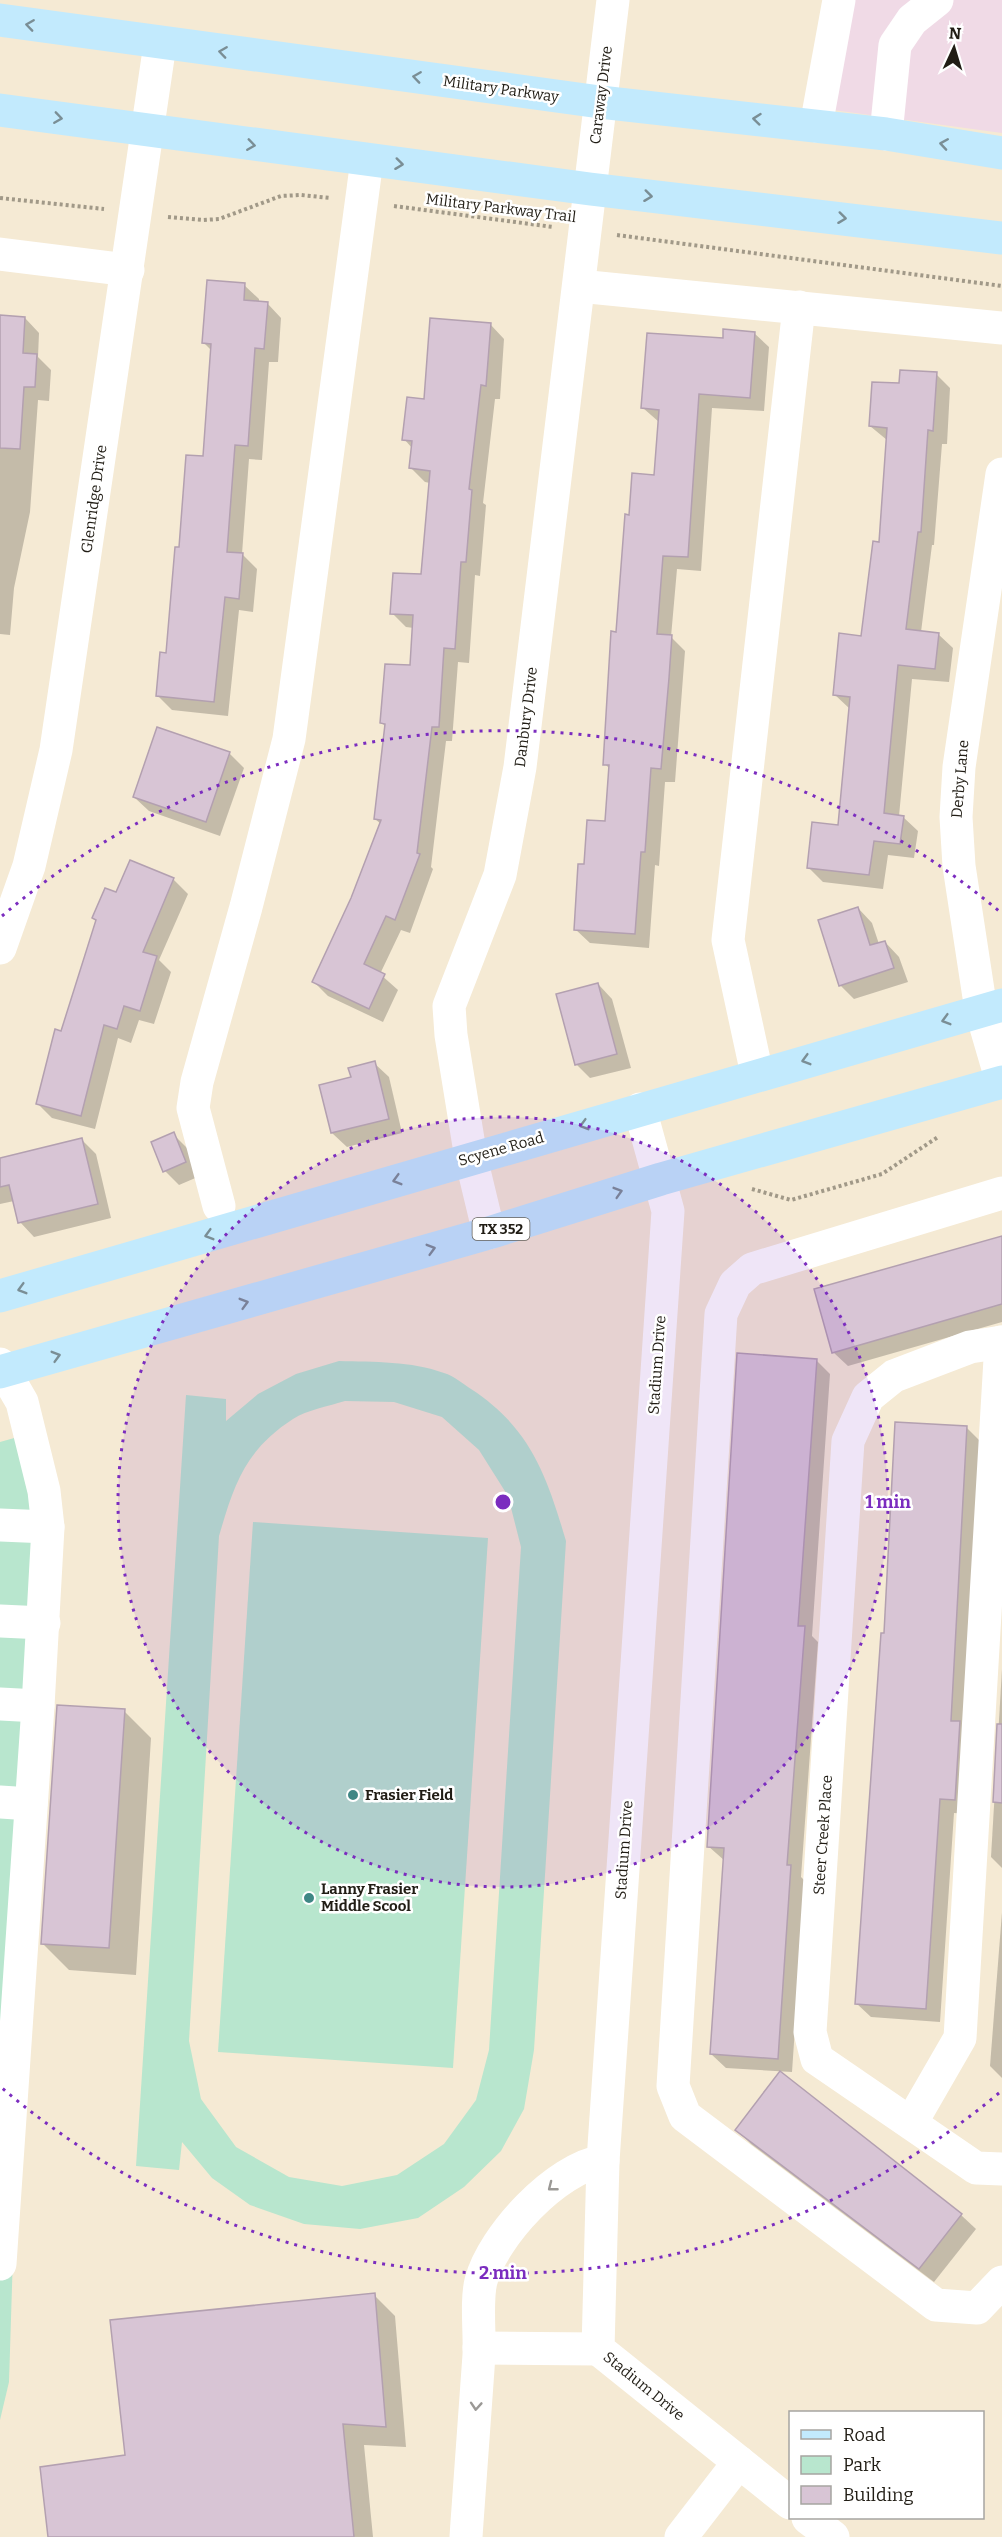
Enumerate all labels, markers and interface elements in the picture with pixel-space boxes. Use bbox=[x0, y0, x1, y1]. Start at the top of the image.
north arrow bbox=[924, 18, 984, 78]
one-way arrow bbox=[26, 19, 35, 31]
text: N bbox=[948, 24, 962, 43]
street label: Caraway Drive bbox=[586, 45, 616, 145]
one-way arrow bbox=[219, 46, 228, 59]
one-way arrow bbox=[412, 72, 421, 84]
street label: Military Parkway bbox=[442, 72, 560, 106]
one-way arrow bbox=[53, 111, 63, 124]
one-way arrow bbox=[753, 114, 762, 126]
one-way arrow bbox=[247, 138, 256, 150]
one-way arrow bbox=[940, 138, 949, 150]
one-way arrow bbox=[394, 158, 403, 170]
one-way arrow bbox=[643, 189, 652, 202]
street label: Military Parkway Trail bbox=[425, 190, 577, 226]
one-way arrow bbox=[837, 212, 846, 224]
street label: Glenridge Drive bbox=[77, 444, 111, 554]
street label: Danbury Drive bbox=[511, 666, 541, 768]
street label: Derby Lane bbox=[948, 739, 972, 819]
one-way arrow bbox=[941, 1013, 951, 1025]
one-way arrow bbox=[801, 1053, 812, 1065]
one-way arrow bbox=[579, 1118, 590, 1130]
street label: Scyene Road bbox=[456, 1128, 546, 1170]
one-way arrow bbox=[392, 1173, 403, 1185]
one-way arrow bbox=[612, 1187, 623, 1200]
road number: TX 352 bbox=[472, 1218, 530, 1240]
one-way arrow bbox=[204, 1228, 215, 1240]
one-way arrow bbox=[425, 1244, 436, 1256]
one-way arrow bbox=[17, 1282, 28, 1294]
one-way arrow bbox=[239, 1297, 249, 1310]
street label: Stadium Drive bbox=[645, 1315, 669, 1415]
one-way arrow bbox=[50, 1351, 61, 1363]
text: 1 min bbox=[865, 1491, 911, 1513]
centre of rings bbox=[493, 1492, 513, 1512]
street label: Steer Creek Place bbox=[810, 1774, 836, 1896]
place label: Frasier Field bbox=[365, 1786, 453, 1804]
marker: Frasier Field bbox=[346, 1788, 360, 1802]
street label: Stadium Drive bbox=[612, 1800, 636, 1900]
place label: Lanny Frasier Middle Scool bbox=[321, 1880, 418, 1915]
marker: Lanny Frasier Middle Scool bbox=[302, 1891, 316, 1905]
one-way arrow bbox=[548, 2180, 559, 2191]
text: 2 min bbox=[479, 2262, 527, 2284]
street label: Stadium Drive bbox=[600, 2348, 688, 2424]
one-way arrow bbox=[469, 2402, 482, 2411]
legend bbox=[789, 2411, 984, 2519]
text: Road bbox=[843, 2424, 886, 2446]
text: Park bbox=[843, 2454, 882, 2476]
text: Building bbox=[843, 2484, 914, 2506]

